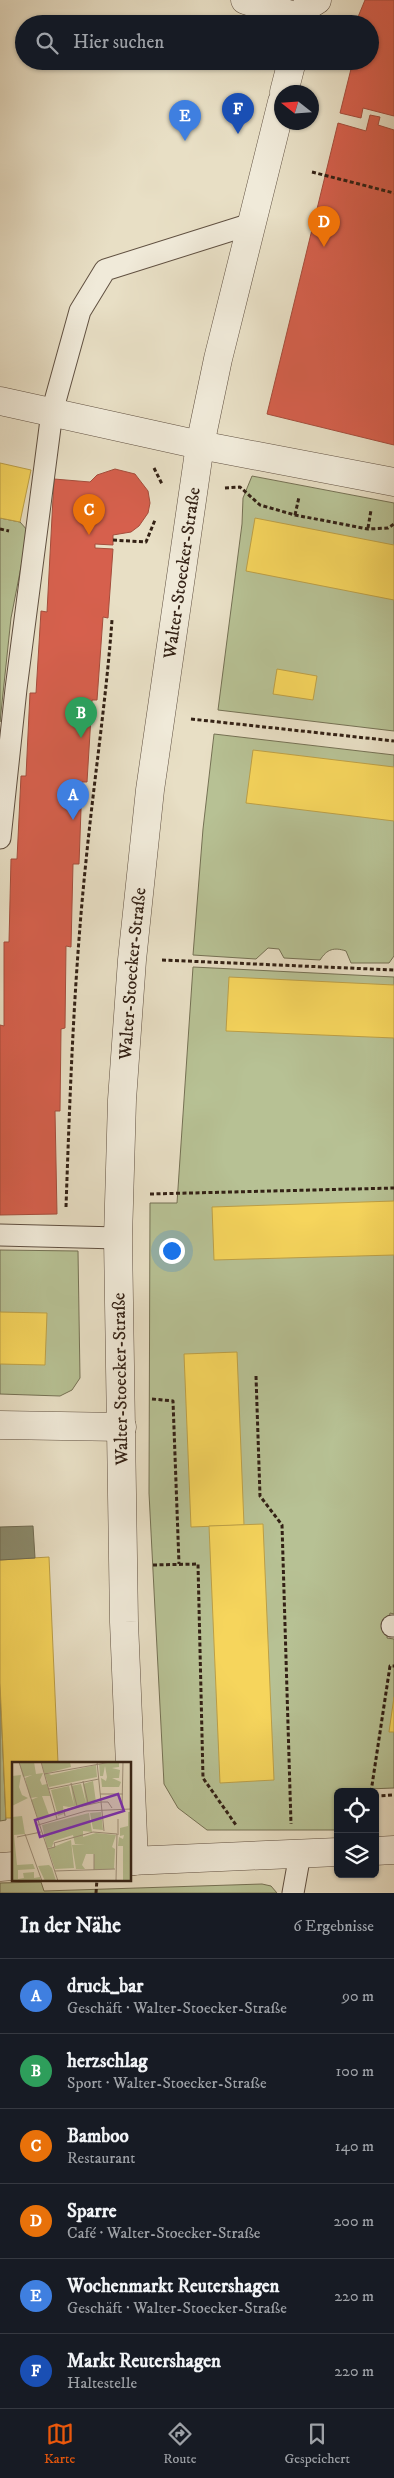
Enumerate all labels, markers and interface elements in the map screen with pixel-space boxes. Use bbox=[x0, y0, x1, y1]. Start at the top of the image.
search box bbox=[15, 15, 379, 70]
icon: search bbox=[33, 29, 61, 57]
text: Hier suchen bbox=[73, 31, 164, 54]
north arrow bbox=[274, 85, 319, 130]
pin: F bbox=[222, 93, 254, 134]
pin: E bbox=[169, 100, 201, 141]
pin: D bbox=[308, 206, 340, 247]
street label: Walter-Stoecker-Straße bbox=[159, 486, 206, 661]
pin: C bbox=[73, 494, 105, 535]
pin: B bbox=[65, 697, 97, 738]
pin: A bbox=[57, 779, 89, 820]
street label: Walter-Stoecker-Straße bbox=[115, 887, 152, 1062]
your location bbox=[159, 1238, 185, 1264]
street label: Walter-Stoecker-Straße bbox=[108, 1292, 134, 1467]
inset map bbox=[12, 1762, 131, 1880]
map controls bbox=[334, 1788, 379, 1878]
button: locate bbox=[334, 1788, 379, 1833]
button: layers bbox=[334, 1833, 379, 1878]
text: In der Nähe bbox=[20, 1913, 121, 1939]
text: 6 Ergebnisse bbox=[293, 1916, 374, 1936]
text: druck_bar bbox=[67, 1975, 143, 1998]
text: A bbox=[31, 1986, 41, 2006]
text: 90 m bbox=[342, 1986, 374, 2006]
text: Geschäft · Walter-Stoecker-Straße bbox=[67, 1998, 287, 2018]
text: herzschlag bbox=[67, 2050, 148, 2073]
text: B bbox=[31, 2061, 41, 2081]
text: 100 m bbox=[336, 2061, 374, 2081]
text: Sport · Walter-Stoecker-Straße bbox=[67, 2073, 267, 2093]
text: Bamboo bbox=[67, 2125, 129, 2148]
text: C bbox=[31, 2136, 41, 2156]
text: 140 m bbox=[335, 2136, 374, 2156]
text: Restaurant bbox=[67, 2148, 135, 2168]
text: Sparre bbox=[67, 2200, 117, 2223]
text: D bbox=[30, 2211, 42, 2231]
text: 200 m bbox=[333, 2211, 374, 2231]
text: Café · Walter-Stoecker-Straße bbox=[67, 2223, 260, 2243]
text: Wochenmarkt Reutershagen bbox=[67, 2275, 279, 2298]
text: E bbox=[30, 2286, 42, 2306]
text: 220 m bbox=[334, 2286, 374, 2306]
text: Geschäft · Walter-Stoecker-Straße bbox=[67, 2298, 287, 2318]
text: Markt Reutershagen bbox=[67, 2350, 221, 2373]
text: F bbox=[31, 2361, 41, 2381]
text: 220 m bbox=[334, 2361, 374, 2381]
text: Haltestelle bbox=[67, 2373, 137, 2393]
tab: Karte bbox=[44, 2420, 75, 2468]
tab: Route bbox=[163, 2420, 196, 2468]
tab: Gespeichert bbox=[284, 2420, 350, 2468]

